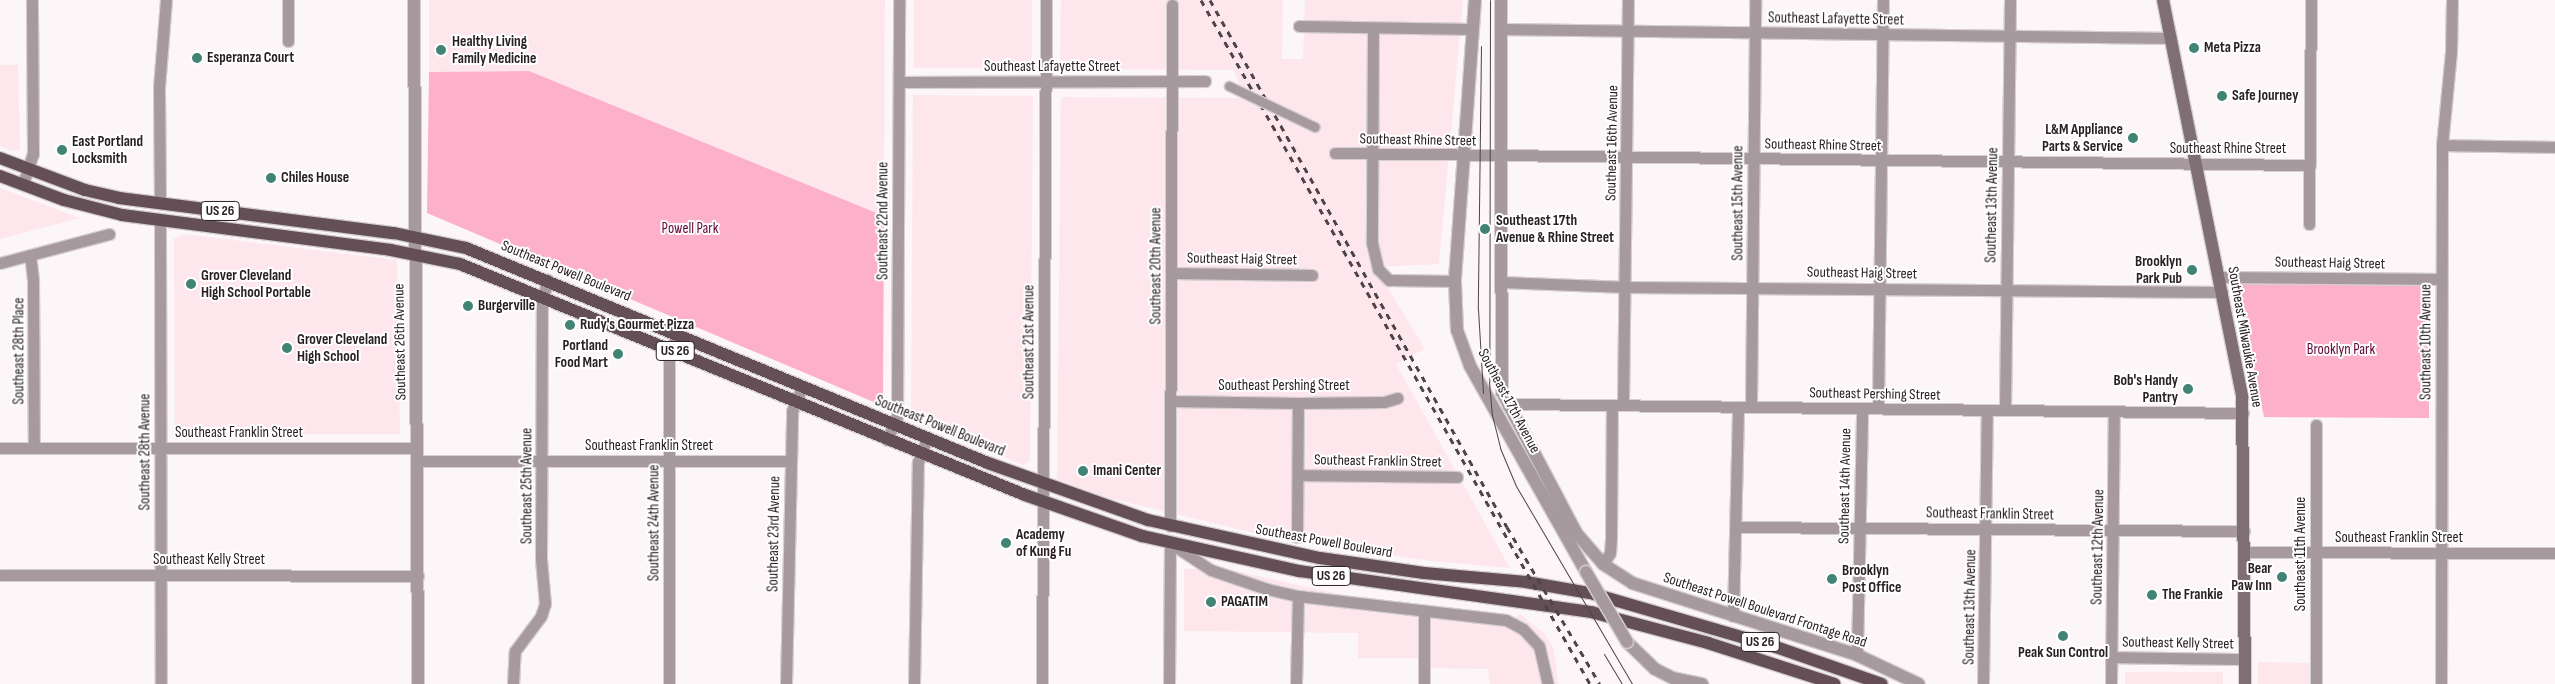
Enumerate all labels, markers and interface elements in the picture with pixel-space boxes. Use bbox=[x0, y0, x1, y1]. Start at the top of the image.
street label: Southeast Lafayette Street bbox=[1768, 9, 1904, 29]
place label: Healthy Living Family Medicine bbox=[452, 32, 536, 67]
place label: Meta Pizza bbox=[2204, 39, 2261, 57]
marker: Meta Pizza bbox=[2188, 42, 2200, 54]
marker: Healthy Living Family Medicine bbox=[434, 43, 448, 57]
place label: Esperanza Court bbox=[207, 49, 294, 67]
marker: Esperanza Court bbox=[191, 52, 203, 64]
street label: Southeast Lafayette Street bbox=[984, 58, 1120, 76]
street label: Southeast 16th Avenue bbox=[1602, 85, 1622, 201]
place label: Safe Journey bbox=[2232, 87, 2298, 105]
marker: Safe Journey bbox=[2216, 90, 2228, 102]
place label: L&M Appliance Parts & Service bbox=[2042, 120, 2123, 155]
street label: Southeast Rhine Street bbox=[1360, 130, 1476, 150]
place label: East Portland Locksmith bbox=[72, 132, 143, 167]
marker: L&M Appliance Parts & Service bbox=[2127, 132, 2139, 144]
street label: Southeast Rhine Street bbox=[1765, 135, 1881, 155]
street label: Southeast Rhine Street bbox=[2170, 140, 2286, 158]
marker: East Portland Locksmith bbox=[56, 144, 68, 156]
street label: Southeast 15th Avenue bbox=[1729, 145, 1747, 261]
street label: Southeast 13th Avenue bbox=[1982, 147, 2002, 263]
street label: Southeast 22nd Avenue bbox=[874, 162, 892, 280]
place label: Chiles House bbox=[281, 169, 349, 187]
marker: Chiles House bbox=[265, 172, 277, 184]
road number: US 26 bbox=[200, 200, 240, 222]
street label: Southeast 20th Avenue bbox=[1147, 208, 1165, 324]
place label: Southeast 17th Avenue & Rhine Street bbox=[1496, 211, 1614, 246]
park label: Powell Park bbox=[662, 220, 718, 238]
marker: Southeast 17th Avenue & Rhine Street bbox=[1478, 222, 1492, 236]
street label: Southeast Powell Boulevard bbox=[498, 237, 634, 305]
street label: Southeast Haig Street bbox=[1187, 249, 1297, 269]
place label: Brooklyn Park Pub bbox=[2135, 252, 2182, 287]
street label: Southeast Haig Street bbox=[2275, 253, 2385, 273]
street label: Southeast Haig Street bbox=[1807, 263, 1917, 283]
marker: Brooklyn Park Pub bbox=[2186, 264, 2198, 276]
street label: Southeast Milwaukie Avenue bbox=[2224, 265, 2266, 409]
place label: Grover Cleveland High School Portable bbox=[201, 266, 311, 301]
marker: Grover Cleveland High School Portable bbox=[185, 278, 197, 290]
street label: Southeast 26th Avenue bbox=[390, 283, 410, 401]
street label: Southeast 10th Avenue bbox=[2417, 284, 2435, 400]
street label: Southeast 21st Avenue bbox=[1020, 285, 1038, 399]
street label: Southeast 28th Place bbox=[10, 297, 28, 405]
place label: Burgerville bbox=[478, 297, 535, 315]
marker: Burgerville bbox=[462, 300, 474, 312]
place label: Rudy's Gourmet Pizza bbox=[580, 316, 694, 334]
marker: Rudy's Gourmet Pizza bbox=[564, 319, 576, 331]
place label: Grover Cleveland High School bbox=[297, 330, 387, 365]
place label: Portland Food Mart bbox=[555, 336, 608, 371]
road number: US 26 bbox=[655, 340, 695, 362]
park label: Brooklyn Park bbox=[2307, 341, 2375, 359]
marker: Grover Cleveland High School bbox=[281, 342, 293, 354]
street label: Southeast 17th Avenue bbox=[1474, 346, 1544, 456]
marker: Portland Food Mart bbox=[612, 348, 624, 360]
place label: Bob's Handy Pantry bbox=[2113, 371, 2178, 406]
street label: Southeast Pershing Street bbox=[1218, 377, 1350, 395]
marker: Bob's Handy Pantry bbox=[2182, 383, 2194, 395]
street label: Southeast Pershing Street bbox=[1809, 384, 1941, 404]
street label: Southeast Powell Boulevard bbox=[872, 392, 1008, 460]
street label: Southeast 28th Avenue bbox=[136, 394, 154, 510]
street label: Southeast Franklin Street bbox=[175, 424, 303, 442]
street label: Southeast 25th Avenue bbox=[518, 428, 536, 544]
street label: Southeast 14th Avenue bbox=[1835, 428, 1855, 544]
street label: Southeast Franklin Street bbox=[585, 437, 713, 455]
street label: Southeast Franklin Street bbox=[1314, 451, 1442, 471]
place label: Imani Center bbox=[1093, 462, 1161, 480]
street label: Southeast 24th Avenue bbox=[645, 465, 663, 581]
marker: Imani Center bbox=[1077, 465, 1089, 477]
street label: Southeast 23rd Avenue bbox=[764, 476, 784, 592]
street label: Southeast 12th Avenue bbox=[2088, 489, 2108, 605]
street label: Southeast 11th Avenue bbox=[2292, 497, 2310, 611]
street label: Southeast Franklin Street bbox=[1926, 504, 2054, 524]
street label: Southeast Powell Boulevard bbox=[1254, 520, 1394, 562]
place label: Academy of Kung Fu bbox=[1016, 525, 1071, 560]
street label: Southeast Franklin Street bbox=[2335, 529, 2463, 547]
marker: Academy of Kung Fu bbox=[1000, 537, 1012, 549]
street label: Southeast 13th Avenue bbox=[1960, 549, 1980, 665]
street label: Southeast Kelly Street bbox=[153, 551, 265, 569]
place label: Bear Paw Inn bbox=[2231, 559, 2272, 594]
place label: Brooklyn Post Office bbox=[1842, 561, 1901, 596]
road number: US 26 bbox=[1311, 564, 1351, 588]
street label: Southeast Powell Boulevard Frontage Road bbox=[1661, 569, 1869, 651]
marker: Bear Paw Inn bbox=[2276, 571, 2288, 583]
marker: Brooklyn Post Office bbox=[1826, 573, 1838, 585]
place label: The Frankie bbox=[2162, 586, 2223, 604]
marker: The Frankie bbox=[2146, 589, 2158, 601]
place label: PAGATIM bbox=[1221, 593, 1268, 611]
marker: PAGATIM bbox=[1205, 596, 1217, 608]
road number: US 26 bbox=[1740, 630, 1780, 654]
marker: Peak Sun Control bbox=[2057, 630, 2069, 642]
street label: Southeast Kelly Street bbox=[2122, 633, 2234, 653]
place label: Peak Sun Control bbox=[2018, 644, 2108, 662]

